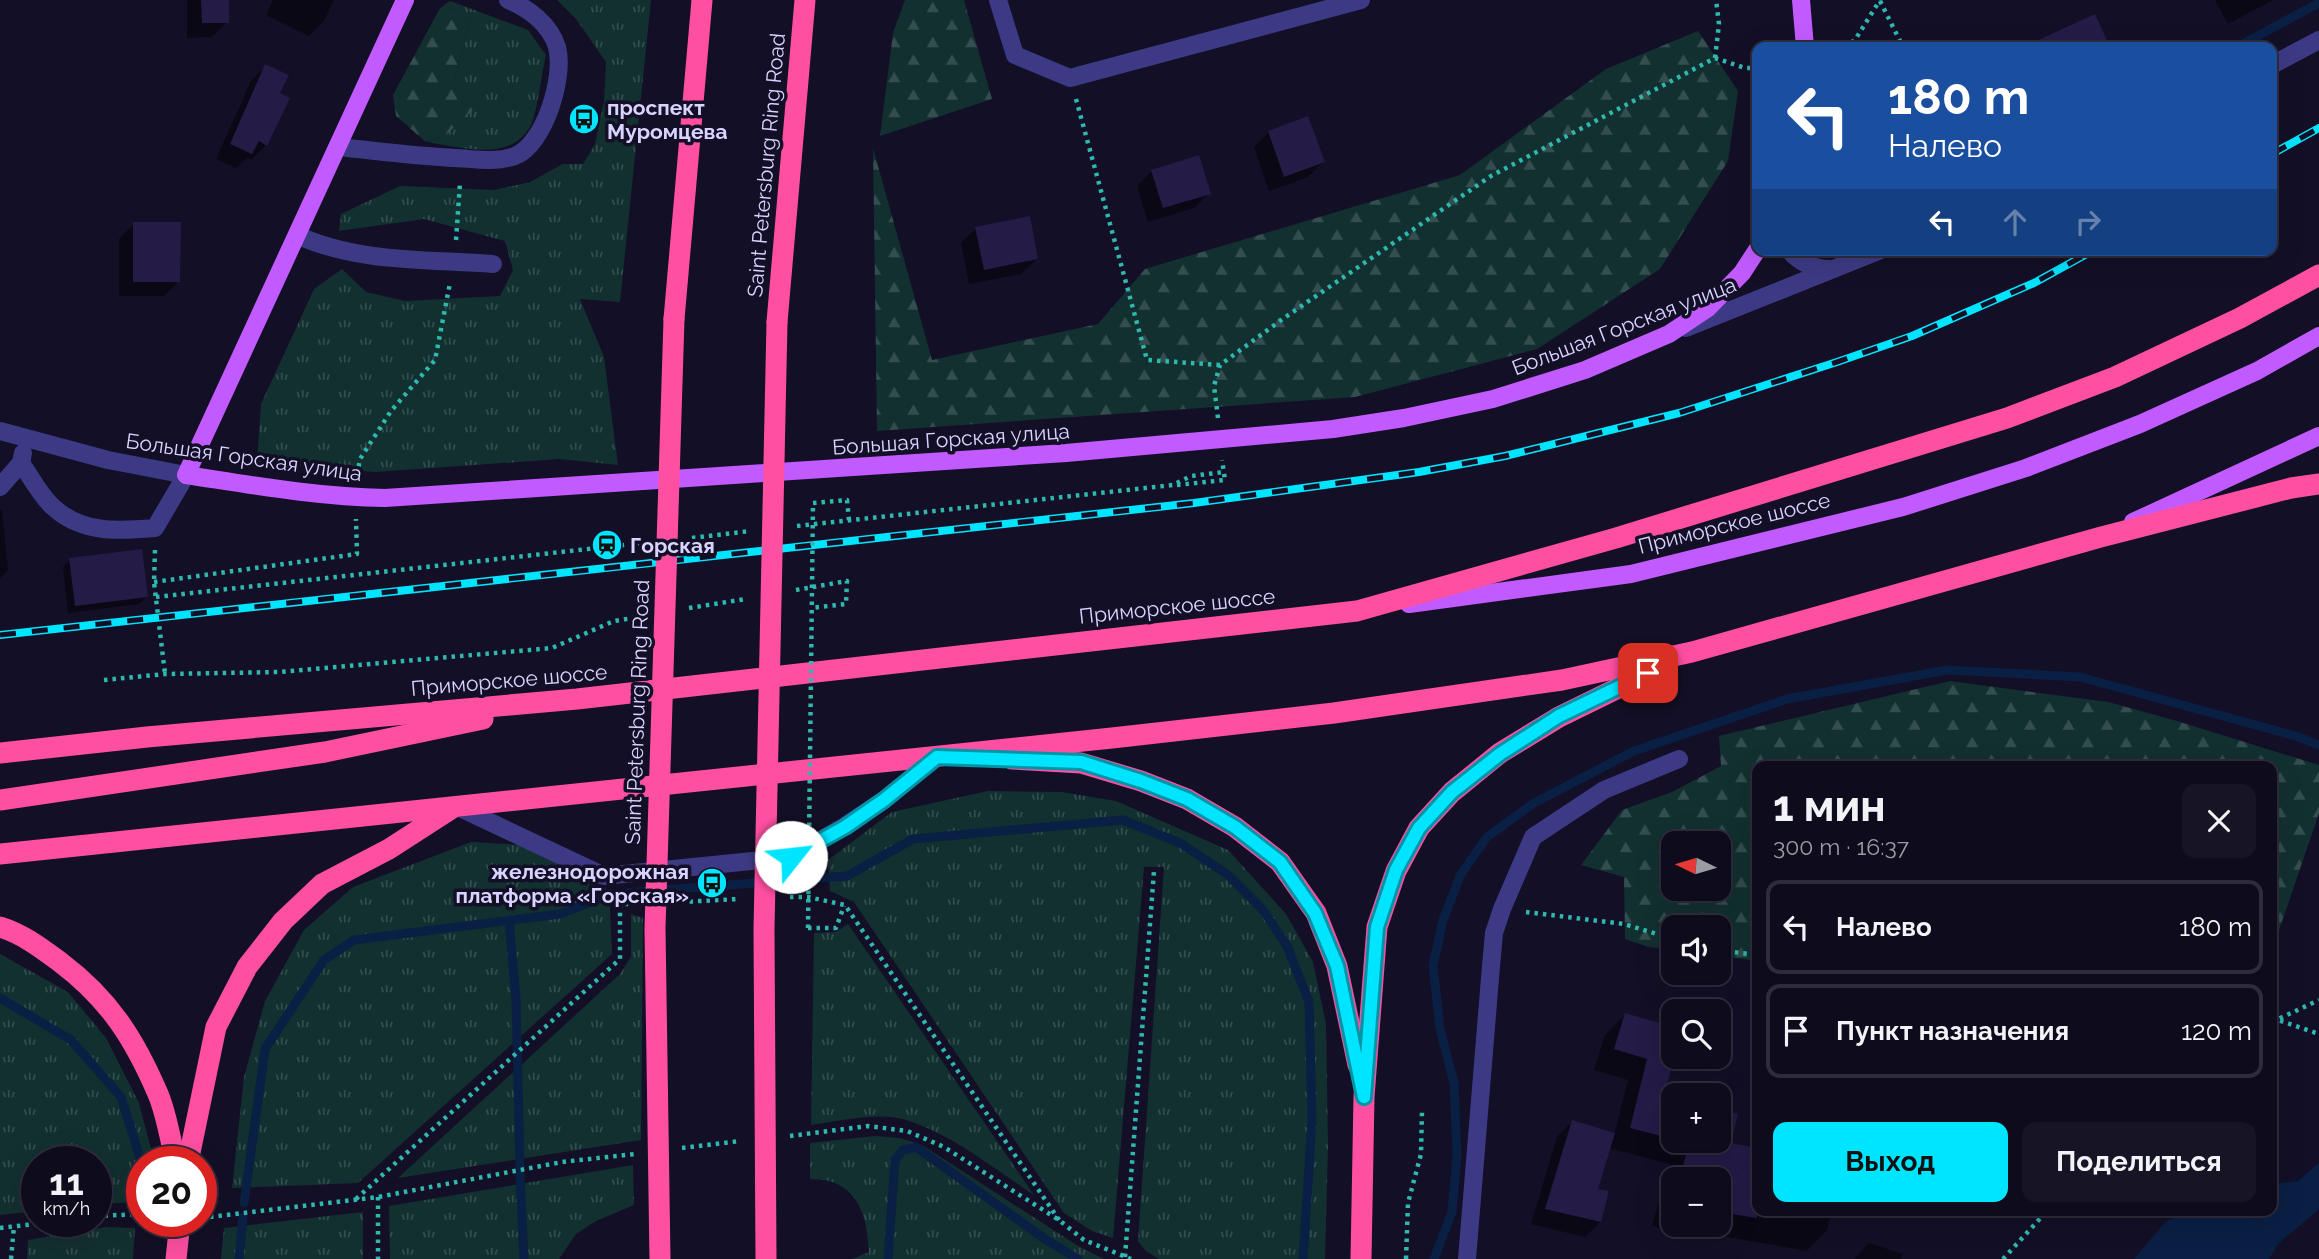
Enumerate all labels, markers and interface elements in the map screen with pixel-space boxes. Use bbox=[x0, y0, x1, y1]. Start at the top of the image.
street label: Saint Petersburg Ring Road bbox=[742, 32, 790, 298]
text: 180 m bbox=[1888, 68, 2029, 125]
icon: left bbox=[1773, 70, 1864, 161]
place label: проспект Муромцева bbox=[607, 95, 727, 144]
bus stop icon: проспект Муромцева bbox=[567, 102, 601, 136]
text: Налево bbox=[1888, 127, 2002, 164]
icon: left bbox=[1923, 203, 1961, 241]
icon: ahead bbox=[1996, 203, 2034, 241]
icon: right bbox=[2069, 203, 2107, 241]
street label: Большая Горская улица bbox=[1508, 272, 1740, 380]
street label: Большая Горская улица bbox=[831, 418, 1071, 460]
street label: Большая Горская улица bbox=[124, 428, 364, 486]
street label: Приморское шоссе bbox=[1635, 487, 1833, 559]
station icon: Горская bbox=[590, 528, 624, 562]
place label: Горская bbox=[630, 533, 715, 558]
street label: Saint Petersburg Ring Road bbox=[620, 579, 654, 845]
street label: Приморское шоссе bbox=[1078, 583, 1276, 629]
pin bbox=[1618, 643, 1678, 703]
icon: arrive bbox=[1629, 654, 1667, 692]
street label: Приморское шоссе bbox=[410, 659, 608, 701]
text: 1 мин bbox=[1773, 782, 1886, 831]
button: close bbox=[2182, 784, 2256, 858]
position arrow bbox=[754, 820, 828, 894]
north arrow bbox=[1661, 831, 1731, 901]
map controls bbox=[1661, 831, 1731, 1237]
text: 300 m · 16:37 bbox=[1773, 833, 1909, 860]
place label: железнодорожная платформа «Горская» bbox=[455, 859, 689, 908]
bus stop icon: железнодорожная платформа «Горская» bbox=[695, 866, 729, 900]
icon: left bbox=[1777, 908, 1815, 946]
text: Налево bbox=[1836, 912, 1932, 942]
text: 180 m bbox=[2179, 912, 2252, 942]
button: sound bbox=[1661, 915, 1731, 985]
button: search bbox=[1661, 999, 1731, 1069]
icon: arrive bbox=[1777, 1012, 1815, 1050]
text: Пункт назначения bbox=[1836, 1016, 2069, 1046]
text: 120 m bbox=[2181, 1016, 2252, 1046]
button: + bbox=[1661, 1083, 1731, 1153]
button: Выход bbox=[1773, 1122, 2008, 1202]
button: Поделиться bbox=[2022, 1122, 2256, 1202]
speed limit sign: 20 bbox=[126, 1146, 217, 1237]
text: 11 bbox=[49, 1162, 84, 1203]
button: − bbox=[1661, 1167, 1731, 1237]
text: km/h bbox=[43, 1198, 90, 1219]

